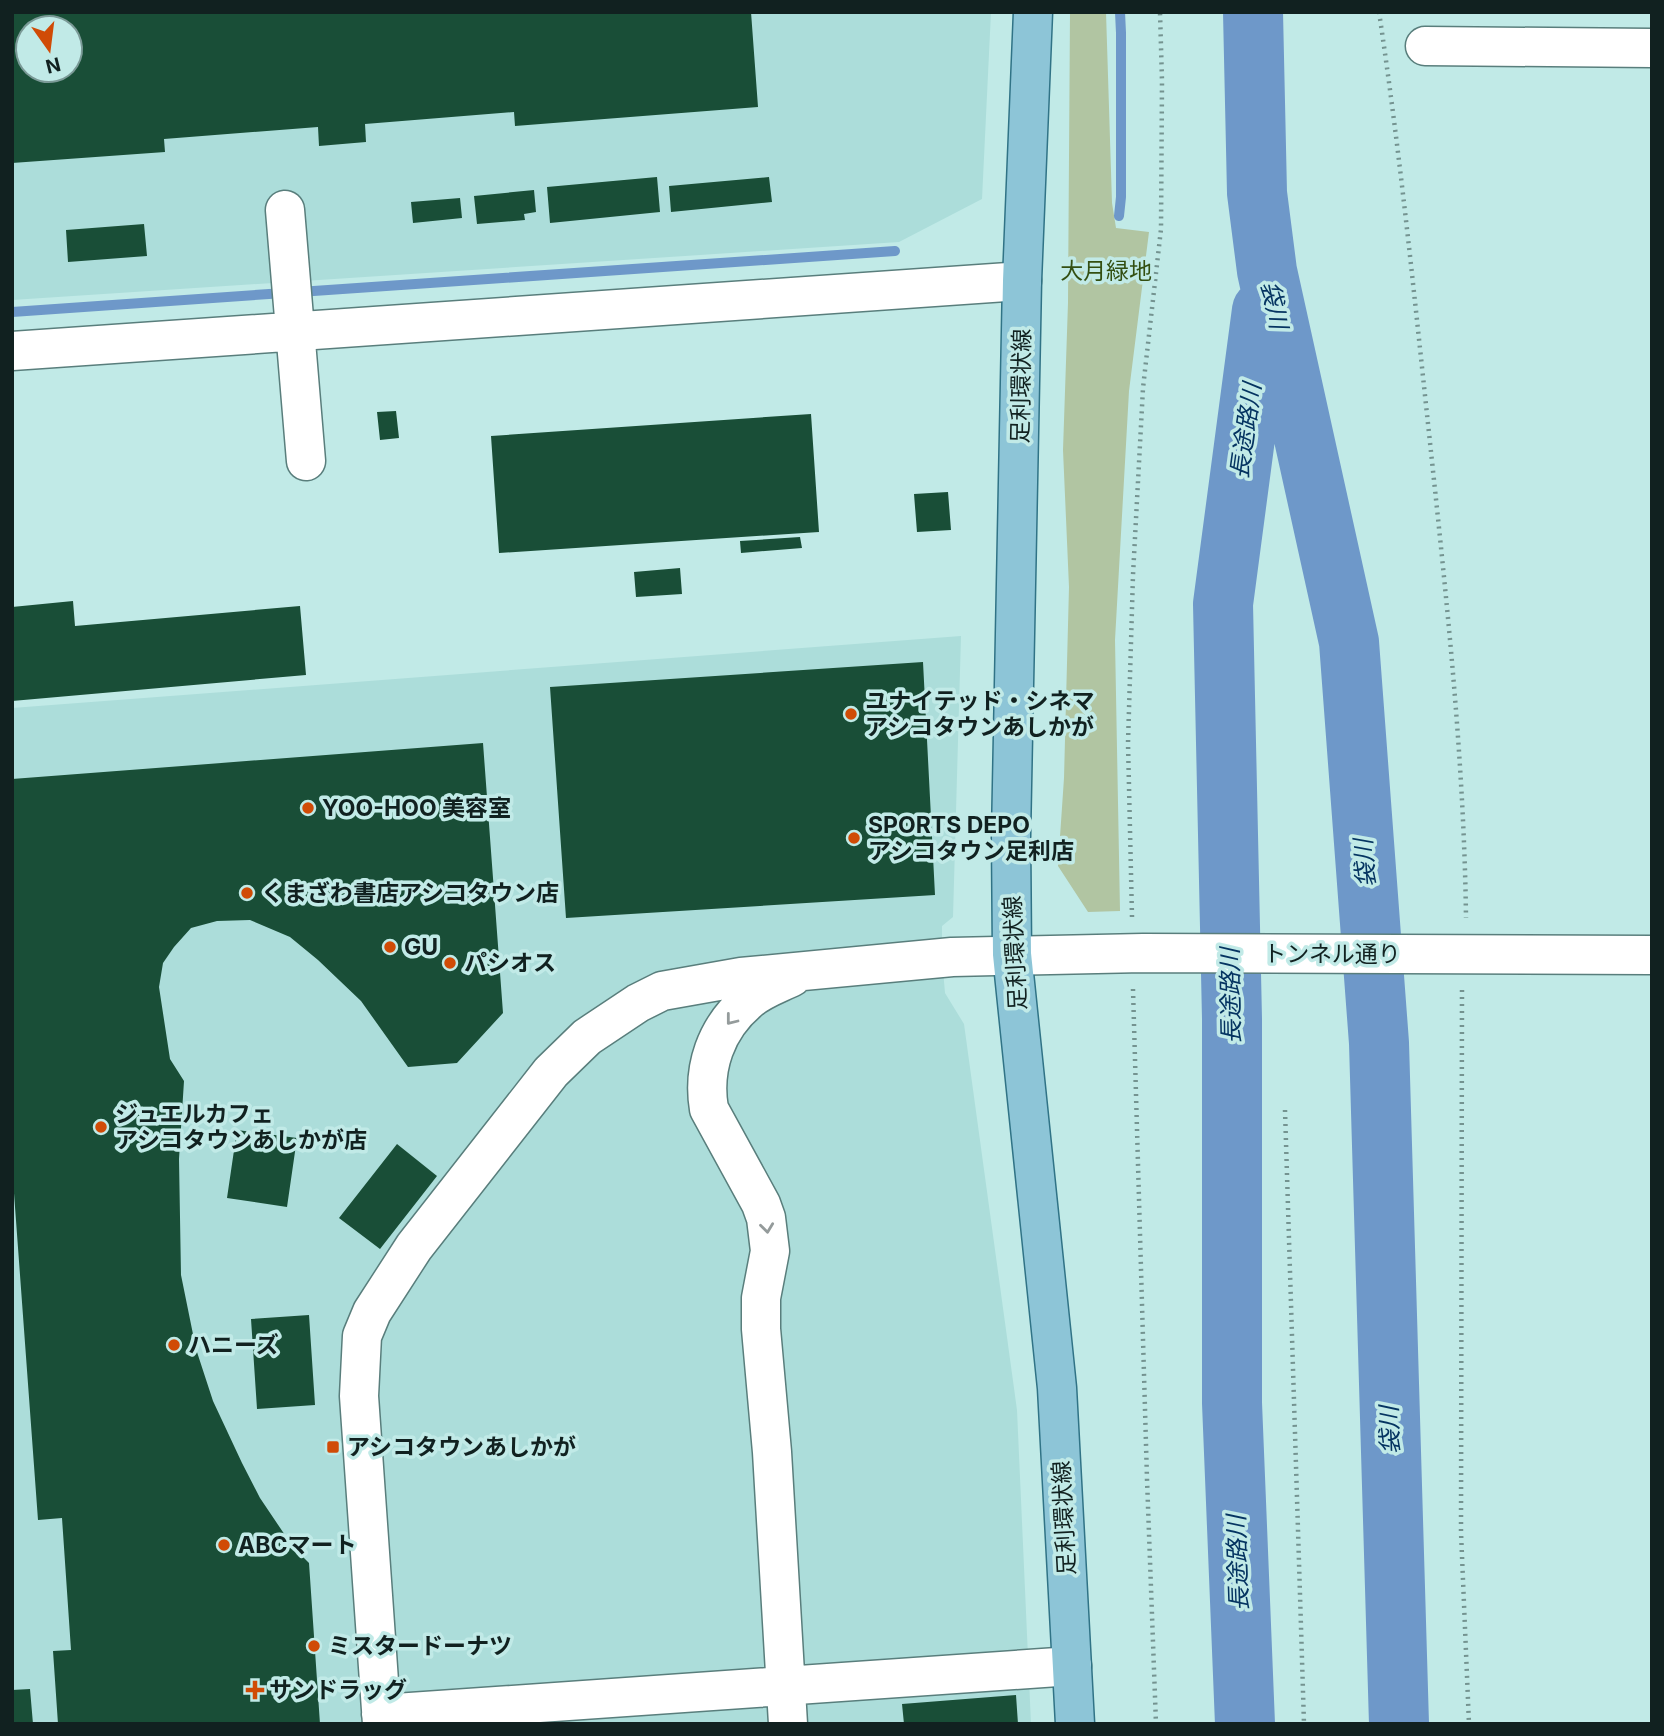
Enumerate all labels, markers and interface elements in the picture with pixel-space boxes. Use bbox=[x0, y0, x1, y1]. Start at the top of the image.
north arrow bbox=[14, 14, 84, 84]
text: N bbox=[43, 52, 63, 78]
park label: 大月緑地 bbox=[1060, 257, 1152, 285]
water label: 袋川 bbox=[1255, 278, 1294, 334]
street label: 足利環状線 bbox=[1006, 328, 1036, 444]
water label: 長途路川 bbox=[1224, 378, 1267, 480]
place label: ユナイテッド・シネマ アシコタウンあしかが bbox=[865, 687, 1095, 741]
marker: ユナイテッド・シネマ アシコタウンあしかが bbox=[843, 706, 859, 722]
place label: YOO-HOO 美容室 bbox=[322, 794, 511, 822]
marker: YOO-HOO 美容室 bbox=[300, 800, 316, 816]
place label: SPORTS DEPO アシコタウン足利店 bbox=[868, 811, 1074, 865]
marker: SPORTS DEPO アシコタウン足利店 bbox=[846, 830, 862, 846]
water label: 袋川 bbox=[1348, 835, 1381, 888]
place label: くまざわ書店アシコタウン店 bbox=[261, 879, 559, 907]
marker: くまざわ書店アシコタウン店 bbox=[239, 885, 255, 901]
street label: 足利環状線 bbox=[998, 895, 1032, 1011]
place label: GU bbox=[404, 933, 438, 961]
marker: GU bbox=[382, 939, 398, 955]
street label: トンネル通り bbox=[1263, 940, 1401, 968]
water label: 長途路川 bbox=[1215, 945, 1246, 1044]
place label: パシオス bbox=[464, 949, 556, 977]
marker: パシオス bbox=[442, 955, 458, 971]
one-way arrow bbox=[726, 1013, 739, 1025]
place label: ジュエルカフェ アシコタウンあしかが店 bbox=[115, 1100, 367, 1154]
marker: ジュエルカフェ アシコタウンあしかが店 bbox=[93, 1119, 109, 1135]
one-way arrow bbox=[759, 1222, 774, 1234]
place label: ハニーズ bbox=[188, 1331, 279, 1359]
marker: ハニーズ bbox=[166, 1337, 182, 1353]
water label: 袋川 bbox=[1374, 1403, 1405, 1455]
place label: アシコタウンあしかが bbox=[347, 1433, 576, 1461]
marker: アシコタウンあしかが bbox=[325, 1439, 341, 1455]
street label: 足利環状線 bbox=[1047, 1460, 1081, 1576]
water label: 長途路川 bbox=[1221, 1512, 1254, 1611]
place label: ABCマート bbox=[238, 1531, 356, 1559]
marker: ABCマート bbox=[216, 1537, 232, 1553]
place label: ミスタードーナツ bbox=[328, 1632, 512, 1660]
marker: ミスタードーナツ bbox=[306, 1638, 322, 1654]
place label: サンドラッグ bbox=[269, 1676, 407, 1704]
marker: サンドラッグ bbox=[247, 1682, 263, 1698]

